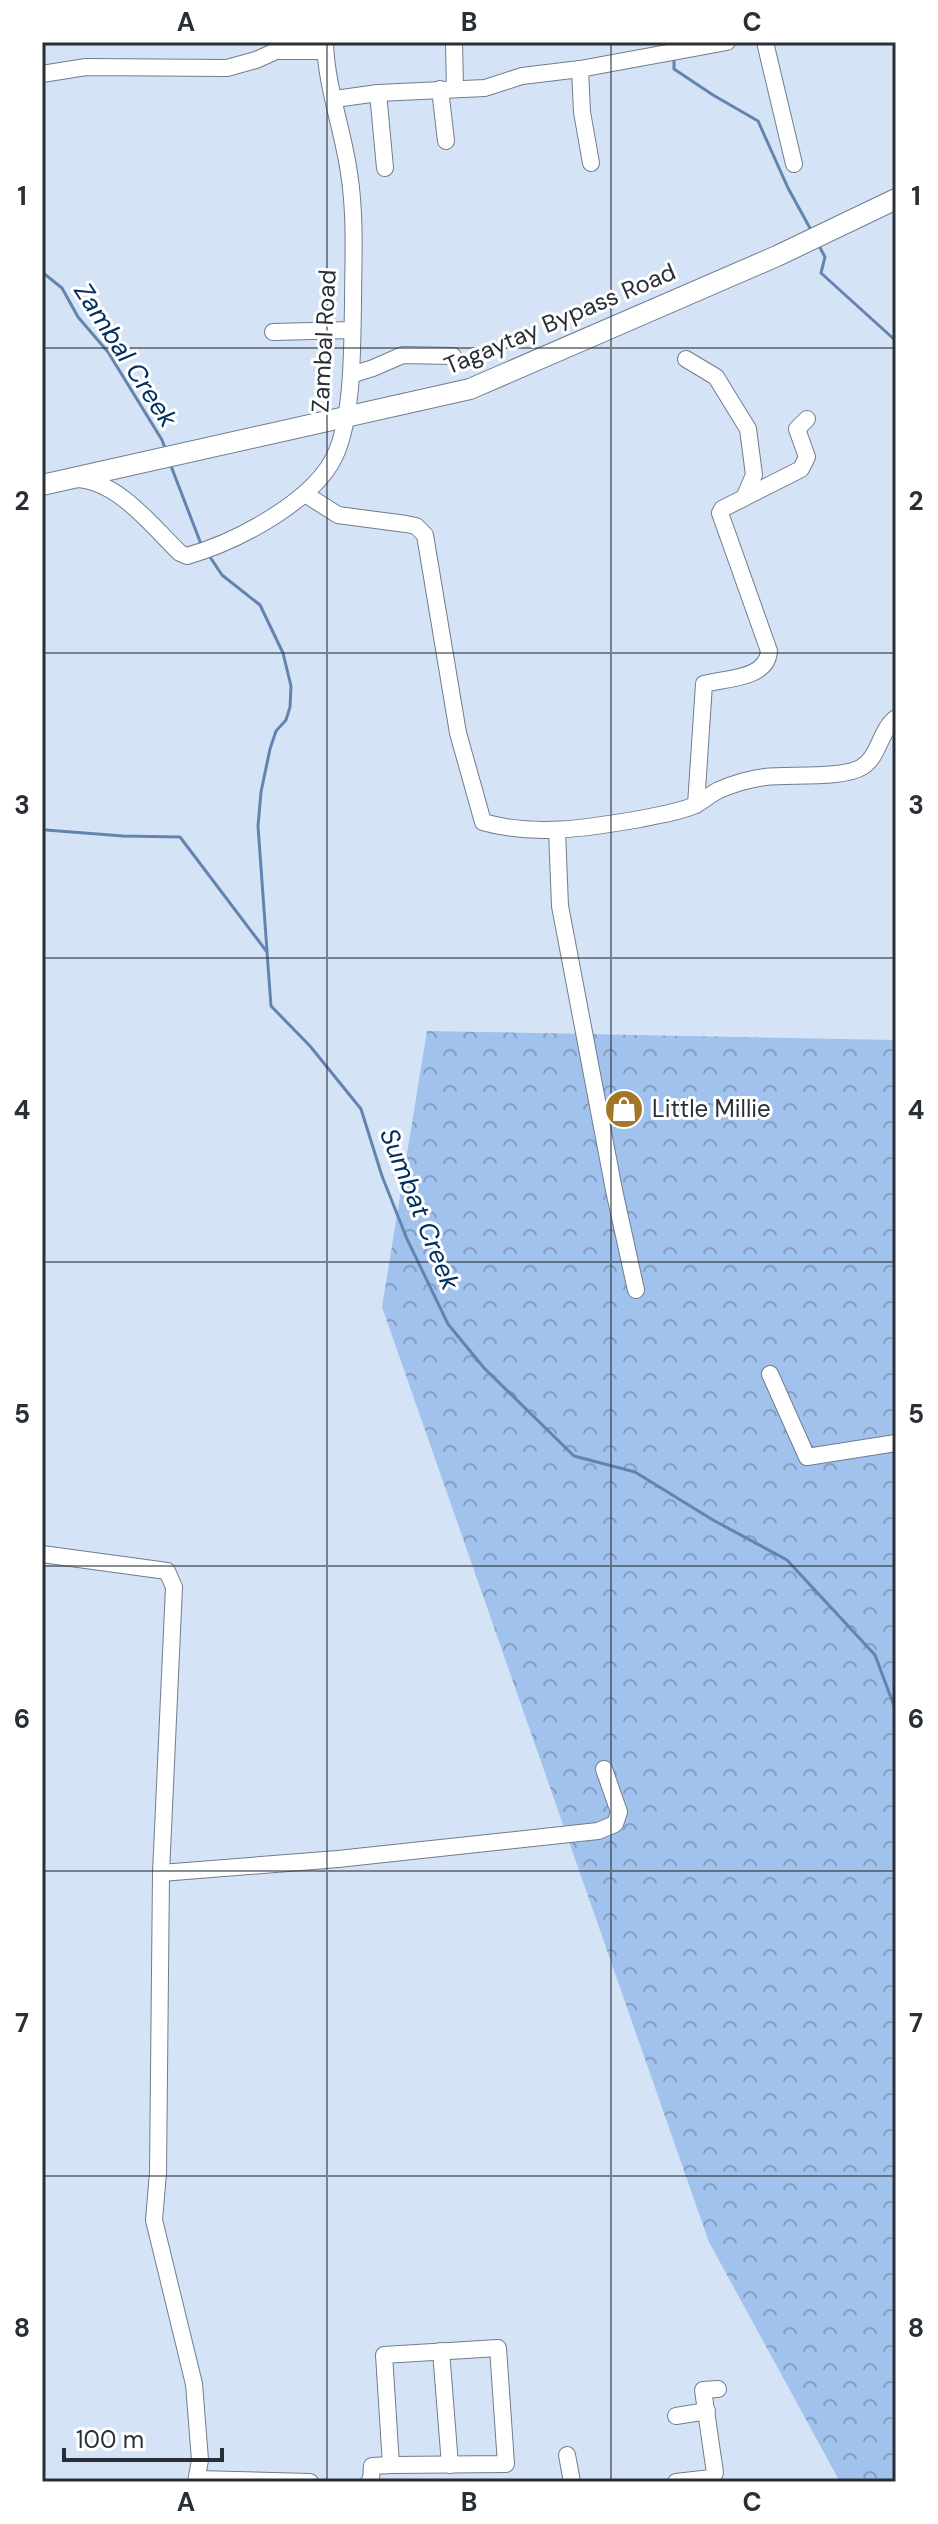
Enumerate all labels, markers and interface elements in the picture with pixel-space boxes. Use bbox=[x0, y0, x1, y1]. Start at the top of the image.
text: A bbox=[177, 5, 195, 39]
text: B bbox=[461, 5, 477, 39]
text: C bbox=[742, 5, 762, 39]
text: 1 bbox=[17, 179, 27, 213]
text: 1 bbox=[911, 179, 921, 213]
street label: Tagaytay Bypass Road bbox=[439, 256, 680, 381]
street label: Zambal Road bbox=[304, 269, 343, 413]
water label: Zambal Creek bbox=[67, 276, 186, 434]
text: 2 bbox=[14, 484, 30, 518]
text: 2 bbox=[908, 484, 924, 518]
text: 3 bbox=[14, 788, 30, 822]
text: 3 bbox=[908, 788, 924, 822]
shop icon: Little Millie bbox=[603, 1088, 645, 1130]
text: 4 bbox=[14, 1093, 30, 1127]
place label: Little Millie bbox=[652, 1093, 771, 1124]
text: 4 bbox=[908, 1093, 924, 1127]
water label: Sumbat Creek bbox=[372, 1123, 468, 1296]
text: 5 bbox=[14, 1397, 30, 1431]
text: 5 bbox=[908, 1397, 924, 1431]
text: 6 bbox=[14, 1702, 30, 1736]
text: 6 bbox=[908, 1702, 924, 1736]
text: 7 bbox=[15, 2006, 29, 2040]
text: 7 bbox=[909, 2006, 923, 2040]
text: 8 bbox=[14, 2311, 30, 2345]
text: 8 bbox=[908, 2311, 924, 2345]
scale bar bbox=[64, 2412, 222, 2462]
text: 100 m bbox=[76, 2424, 144, 2455]
text: A bbox=[177, 2485, 195, 2519]
text: B bbox=[461, 2485, 477, 2519]
text: C bbox=[742, 2485, 762, 2519]

